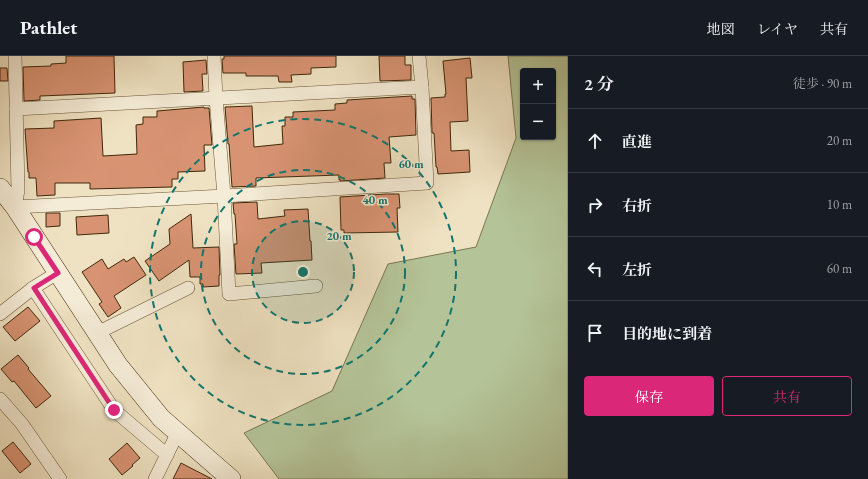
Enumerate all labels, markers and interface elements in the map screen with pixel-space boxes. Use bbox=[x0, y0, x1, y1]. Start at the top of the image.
text: Pathlet bbox=[20, 15, 77, 40]
text: 地図 bbox=[707, 20, 735, 38]
text: レイヤ bbox=[757, 20, 798, 38]
text: 共有 bbox=[820, 20, 848, 38]
map controls bbox=[520, 68, 556, 140]
button: + bbox=[520, 68, 556, 104]
text: 2 分 bbox=[584, 73, 614, 95]
text: 徒歩 · 90 m bbox=[793, 75, 852, 92]
button: − bbox=[520, 104, 556, 140]
icon: ahead bbox=[584, 130, 606, 152]
text: 直進 bbox=[622, 132, 652, 151]
text: 20 m bbox=[827, 132, 852, 149]
text: 60 m bbox=[398, 156, 424, 172]
text: 40 m bbox=[362, 192, 388, 208]
icon: right bbox=[584, 194, 606, 216]
text: 右折 bbox=[622, 196, 652, 215]
text: 10 m bbox=[827, 196, 852, 213]
route start bbox=[25, 228, 43, 246]
text: 20 m bbox=[326, 228, 352, 244]
icon: left bbox=[584, 258, 606, 280]
text: 左折 bbox=[622, 260, 652, 279]
text: 60 m bbox=[827, 260, 852, 277]
centre of rings bbox=[296, 265, 310, 279]
icon: arrive bbox=[584, 322, 606, 344]
text: 目的地に到着 bbox=[622, 324, 712, 343]
button: 保存 bbox=[584, 376, 714, 416]
button: 共有 bbox=[722, 376, 852, 416]
route end bbox=[105, 401, 123, 419]

